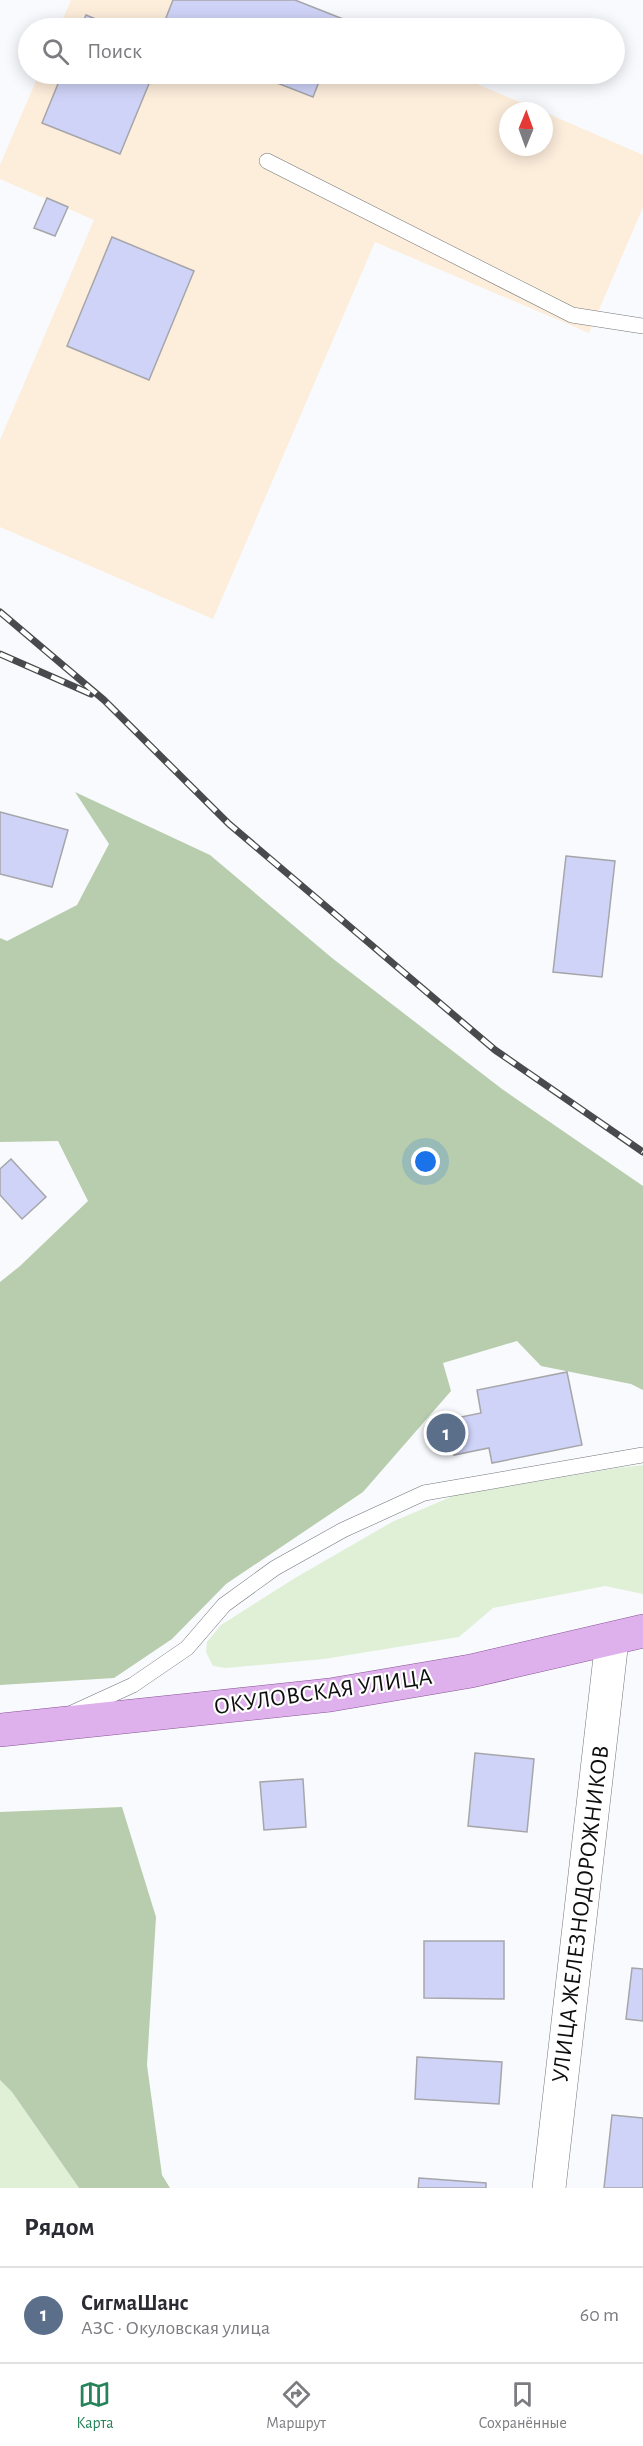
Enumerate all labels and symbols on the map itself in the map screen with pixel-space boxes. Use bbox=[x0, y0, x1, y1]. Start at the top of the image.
north arrow bbox=[499, 102, 553, 156]
your location bbox=[411, 1147, 440, 1176]
pin: 1 bbox=[426, 1410, 466, 1456]
street label: ОКУЛОВСКАЯ УЛИЦА bbox=[212, 1665, 434, 1719]
street label: УЛИЦА ЖЕЛЕЗНОДОРОЖНИКОВ bbox=[548, 1744, 614, 2084]

